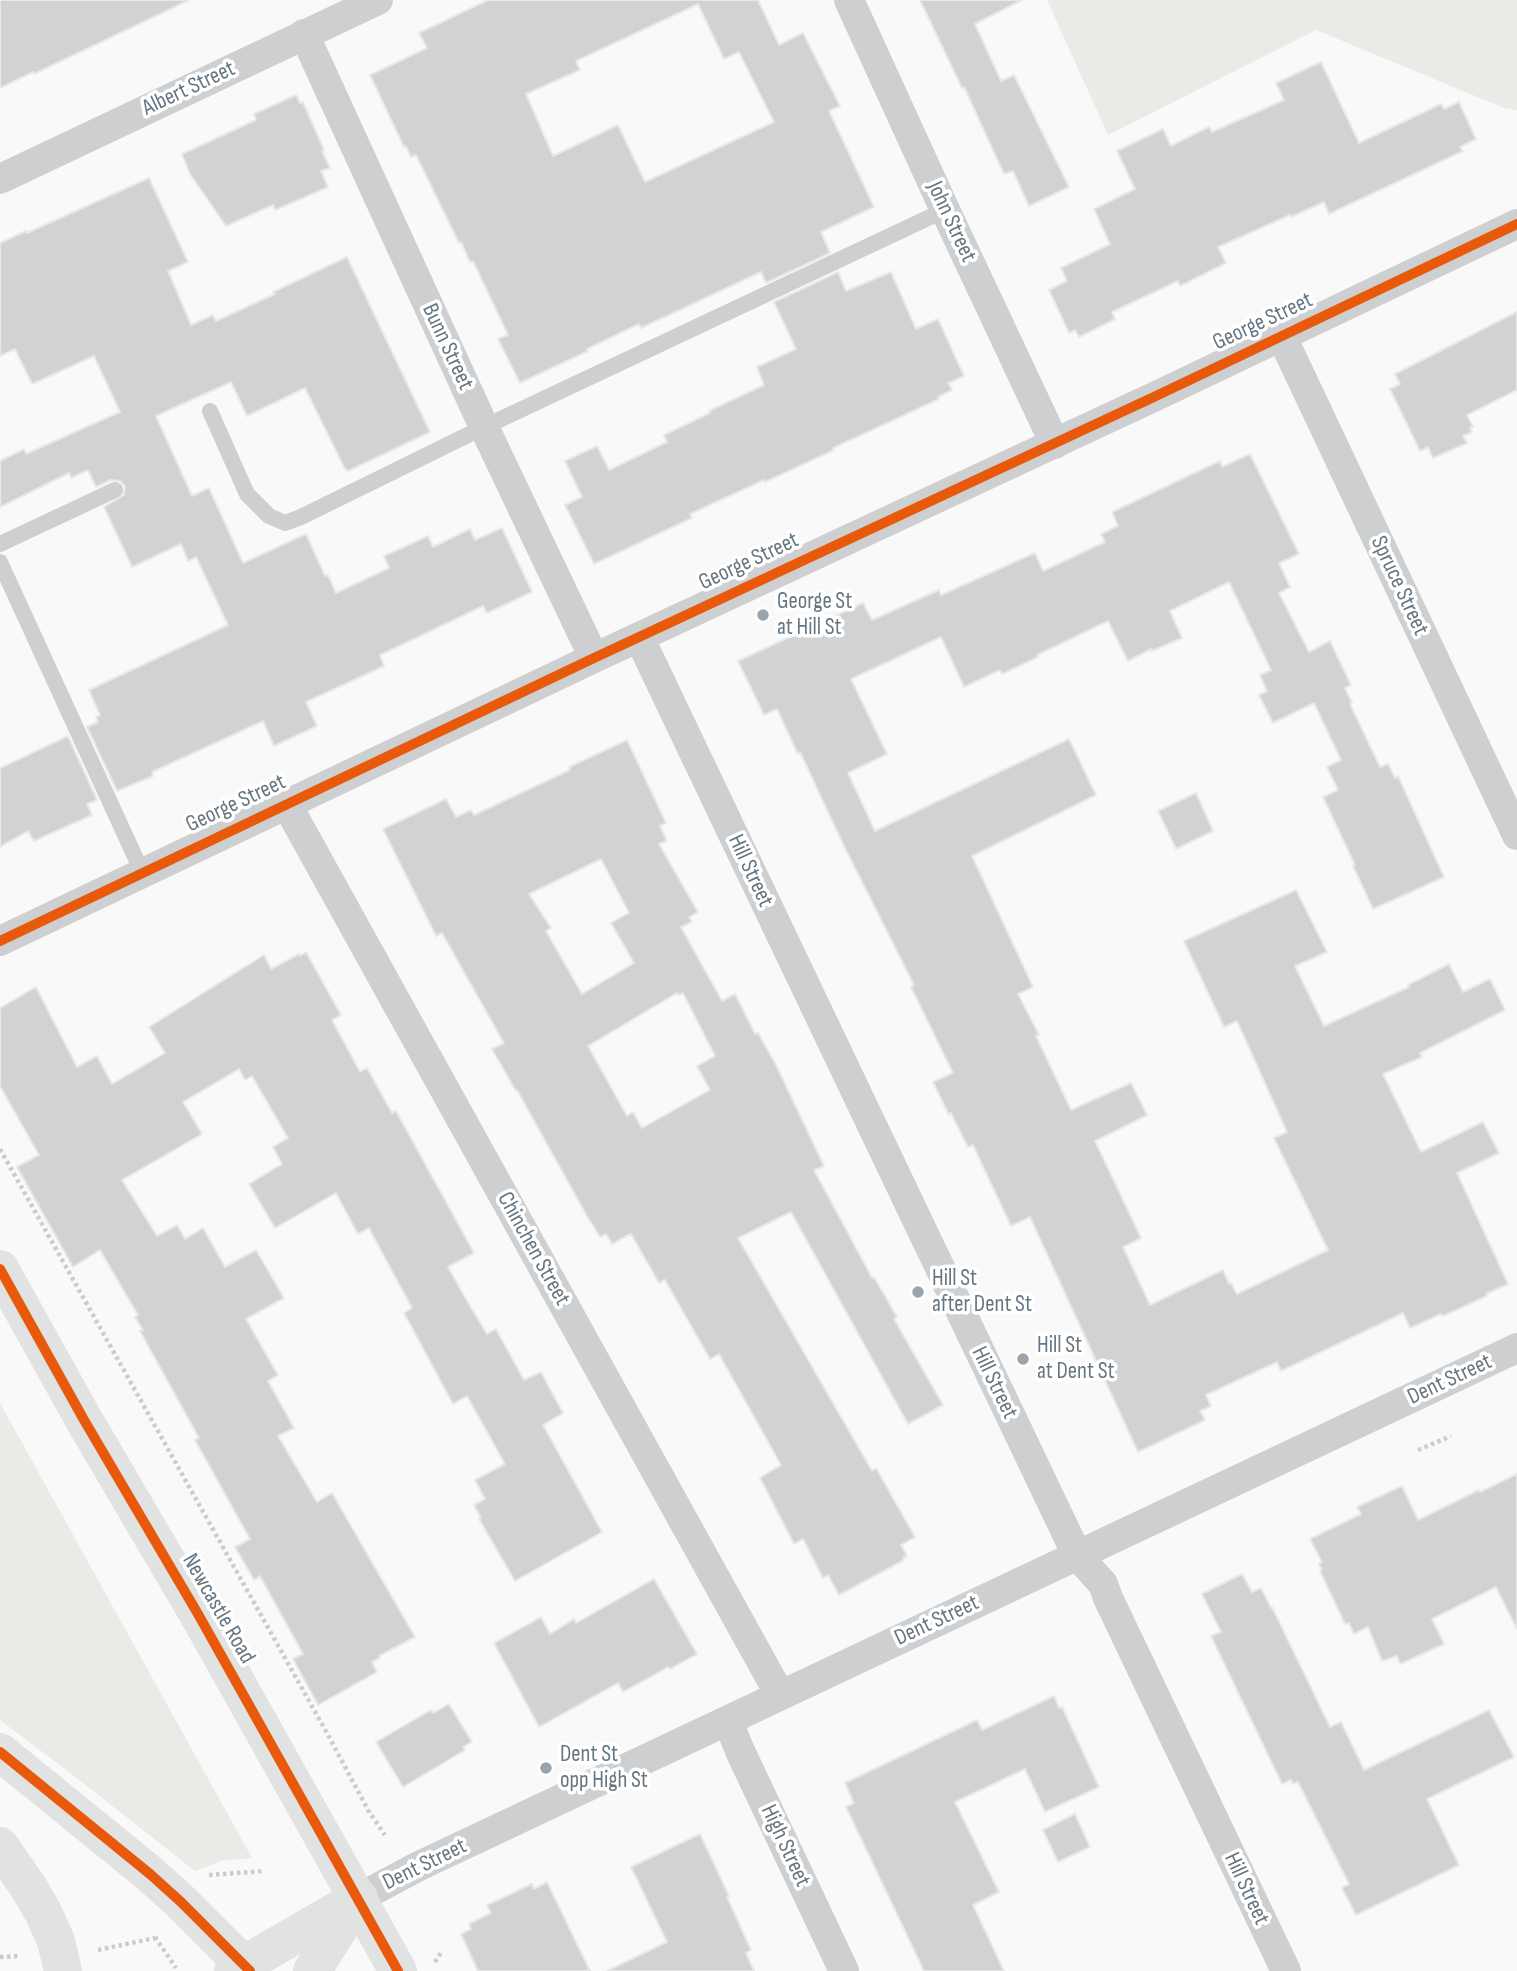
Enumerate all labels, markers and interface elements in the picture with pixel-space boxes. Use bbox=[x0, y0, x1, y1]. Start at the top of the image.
street label: Albert Street bbox=[138, 56, 240, 122]
street label: John Street bbox=[920, 177, 982, 267]
street label: George Street bbox=[1209, 287, 1317, 357]
street label: Bunn Street bbox=[415, 300, 479, 394]
street label: George Street bbox=[695, 527, 803, 597]
street label: Spruce Street bbox=[1364, 532, 1434, 640]
place label: George St at Hill St bbox=[777, 588, 852, 642]
marker: George St at Hill St bbox=[755, 607, 771, 623]
street label: George Street bbox=[182, 769, 290, 839]
street label: Hill Street bbox=[721, 830, 779, 912]
street label: Chinchen Street bbox=[491, 1187, 575, 1311]
place label: Hill St after Dent St bbox=[932, 1265, 1032, 1319]
marker: Hill St after Dent St bbox=[910, 1284, 926, 1300]
place label: Hill St at Dent St bbox=[1037, 1332, 1115, 1386]
street label: Hill Street bbox=[965, 1342, 1023, 1424]
street label: Dent Street bbox=[1403, 1349, 1497, 1411]
marker: Hill St at Dent St bbox=[1015, 1351, 1031, 1367]
street label: Newcastle Road bbox=[175, 1549, 261, 1669]
street label: Dent Street bbox=[890, 1590, 984, 1652]
place label: Dent St opp High St bbox=[560, 1741, 648, 1795]
marker: Dent St opp High St bbox=[538, 1760, 554, 1776]
street label: High Street bbox=[754, 1801, 816, 1891]
street label: Dent Street bbox=[379, 1833, 471, 1897]
street label: Hill Street bbox=[1217, 1848, 1275, 1930]

